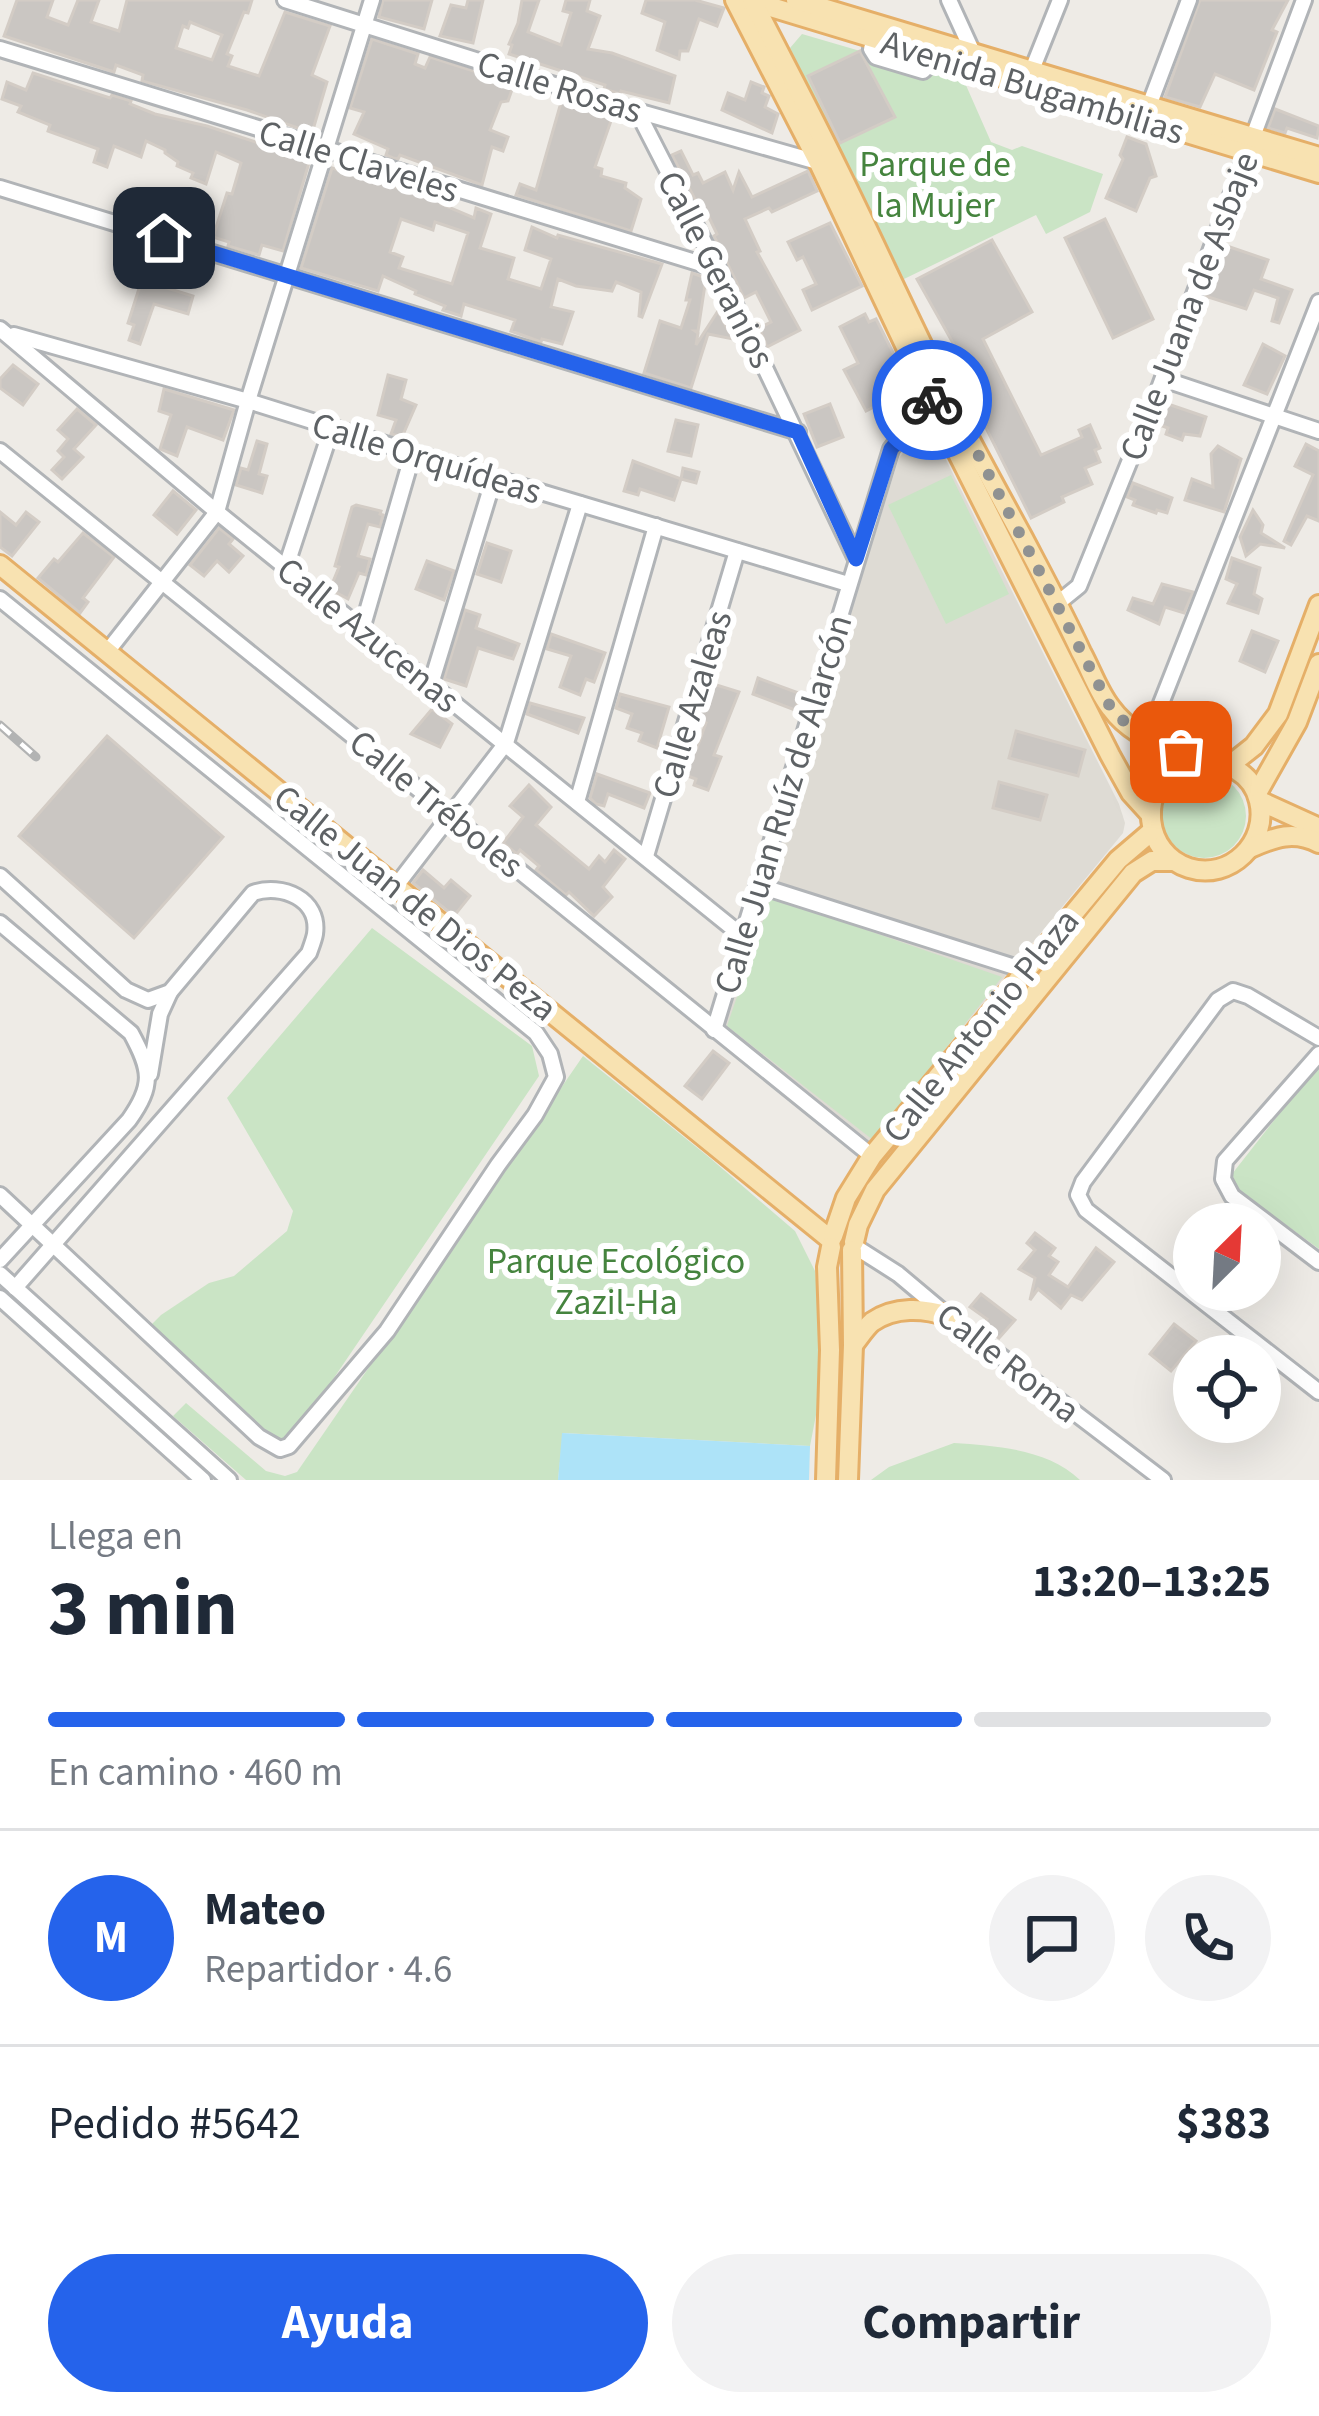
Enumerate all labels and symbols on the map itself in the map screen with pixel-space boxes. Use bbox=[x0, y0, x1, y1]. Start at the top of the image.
street label: Avenida Bugambilias bbox=[875, 17, 1190, 158]
street label: Calle Rosas bbox=[471, 38, 648, 137]
street label: Calle Claveles bbox=[252, 107, 465, 216]
park label: Parque de la Mujer bbox=[859, 139, 1011, 231]
street label: Calle Juana de Asbaje bbox=[1107, 145, 1272, 468]
street label: Calle Geranios bbox=[644, 162, 787, 377]
pin bbox=[113, 187, 215, 289]
courier bbox=[872, 340, 992, 460]
street label: Calle Orquídeas bbox=[306, 399, 547, 517]
street label: Calle Azucenas bbox=[266, 545, 471, 725]
street label: Calle Azaleas bbox=[640, 604, 745, 805]
street label: Calle Juan Ruíz de Alarcón bbox=[701, 608, 865, 1000]
pin bbox=[1130, 701, 1232, 803]
street label: Calle Tréboles bbox=[338, 718, 534, 890]
street label: Calle Juan de Dios Peza bbox=[262, 773, 568, 1034]
street label: Calle Antonio Plaza bbox=[871, 898, 1092, 1154]
north arrow bbox=[1173, 1203, 1281, 1311]
park label: Parque Ecológico Zazil-Ha bbox=[487, 1236, 745, 1328]
street label: Calle Roma bbox=[925, 1291, 1091, 1436]

